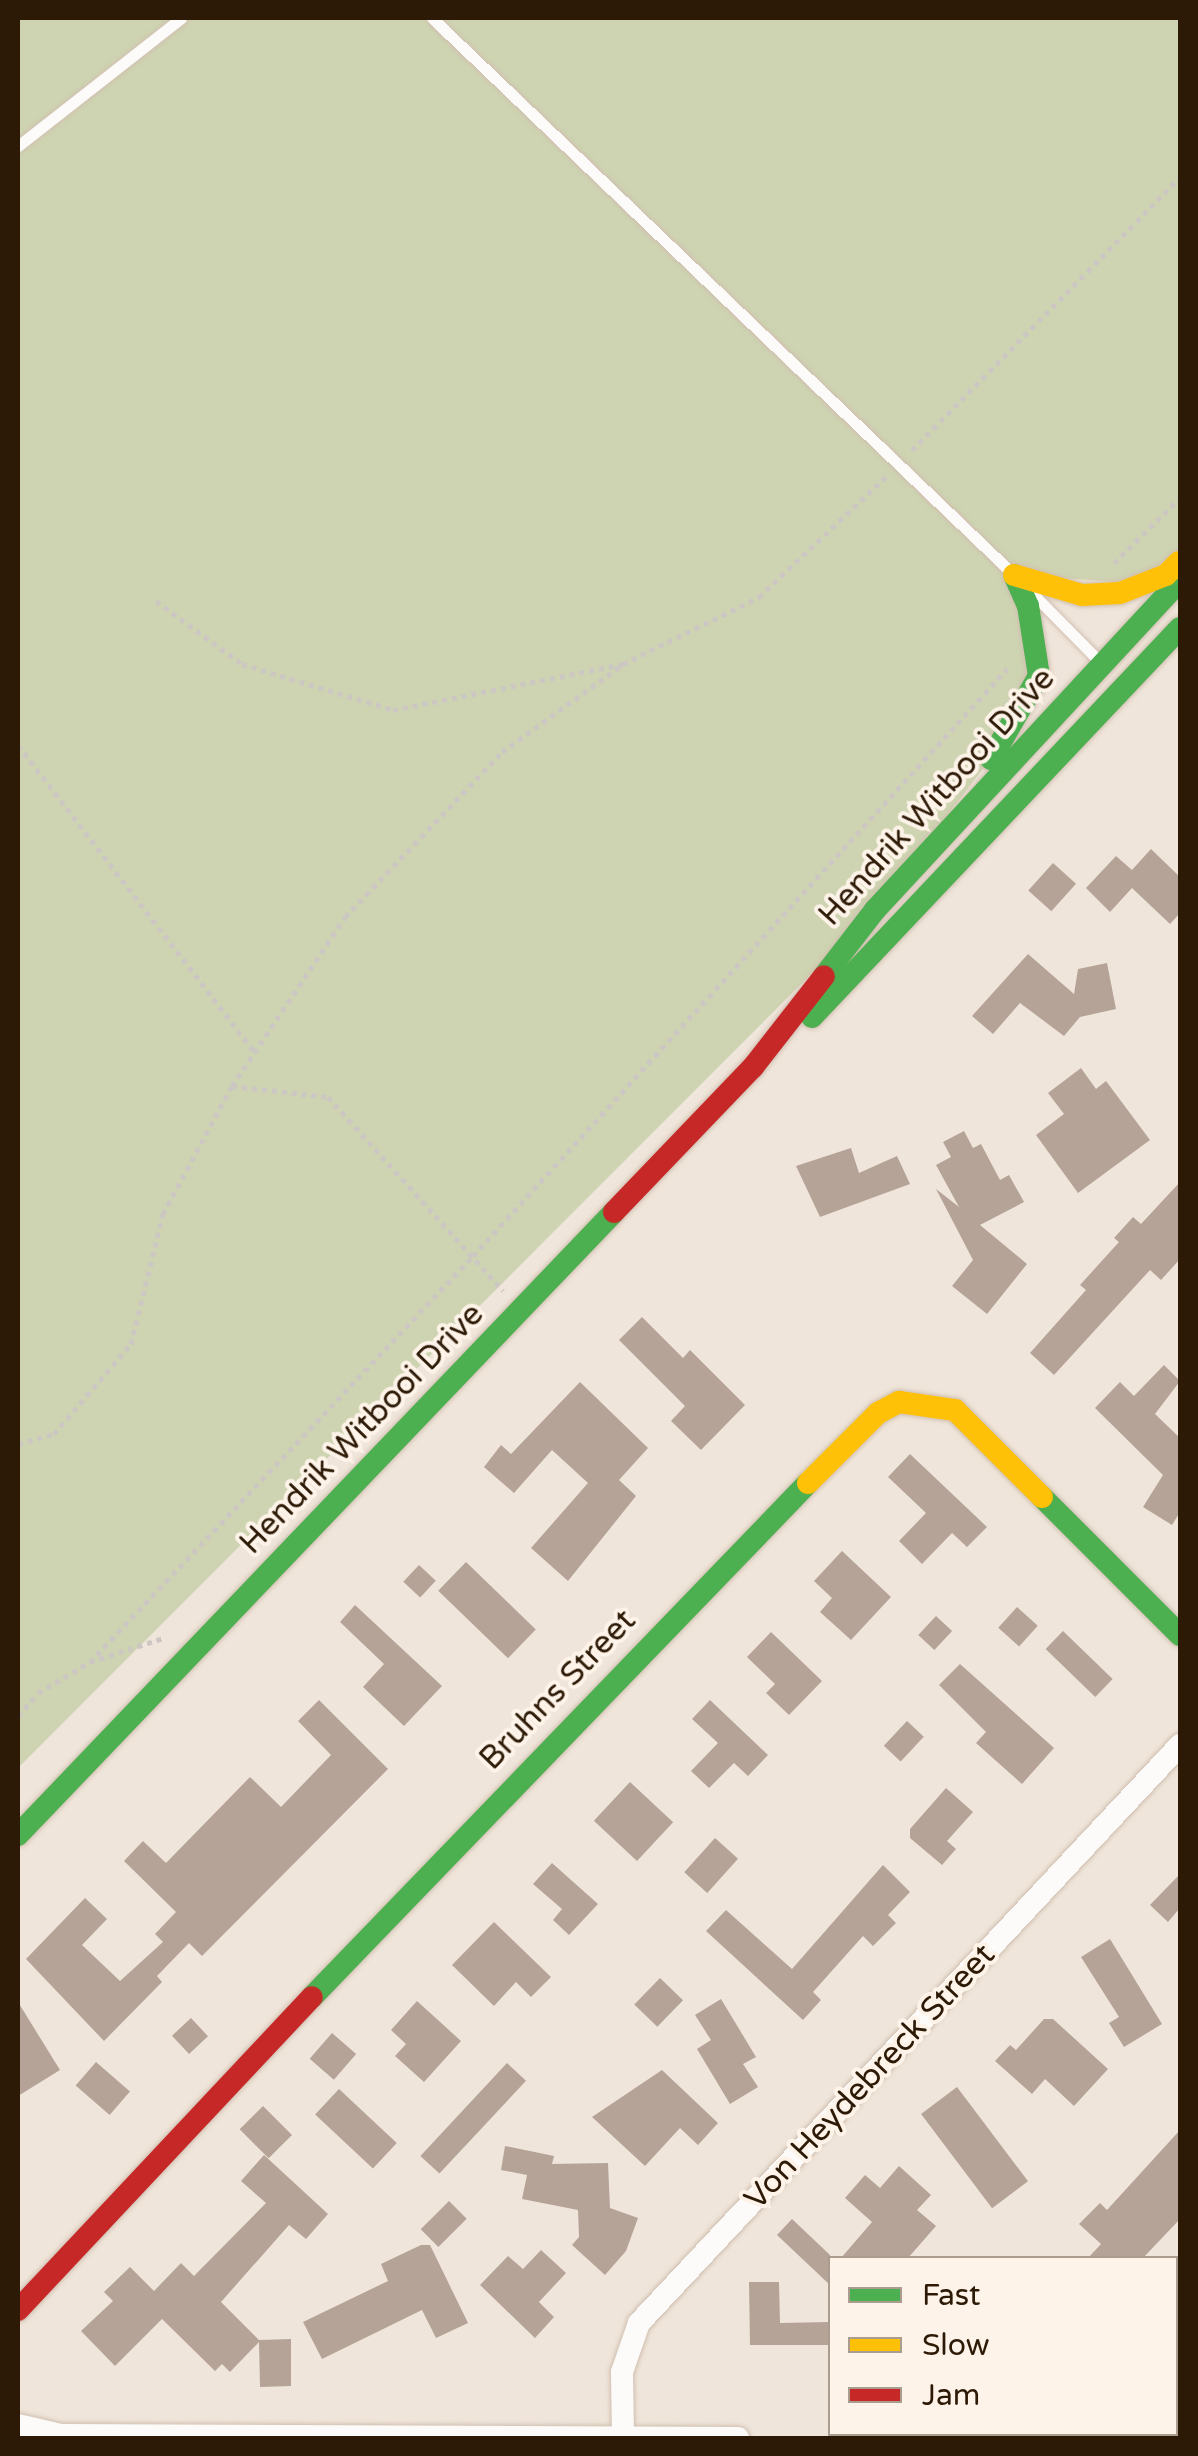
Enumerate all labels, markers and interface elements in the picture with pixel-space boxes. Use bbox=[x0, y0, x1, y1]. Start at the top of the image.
street label: Hendrik Witbooi Drive bbox=[811, 660, 1063, 934]
street label: Hendrik Witbooi Drive bbox=[232, 1296, 492, 1562]
street label: Bruhns Street bbox=[472, 1602, 644, 1778]
street label: Von Heydebreck Street bbox=[737, 1936, 1003, 2218]
legend bbox=[828, 2256, 1178, 2436]
text: Fast bbox=[922, 2277, 981, 2314]
text: Slow bbox=[922, 2327, 990, 2364]
text: Jam bbox=[922, 2377, 980, 2414]

